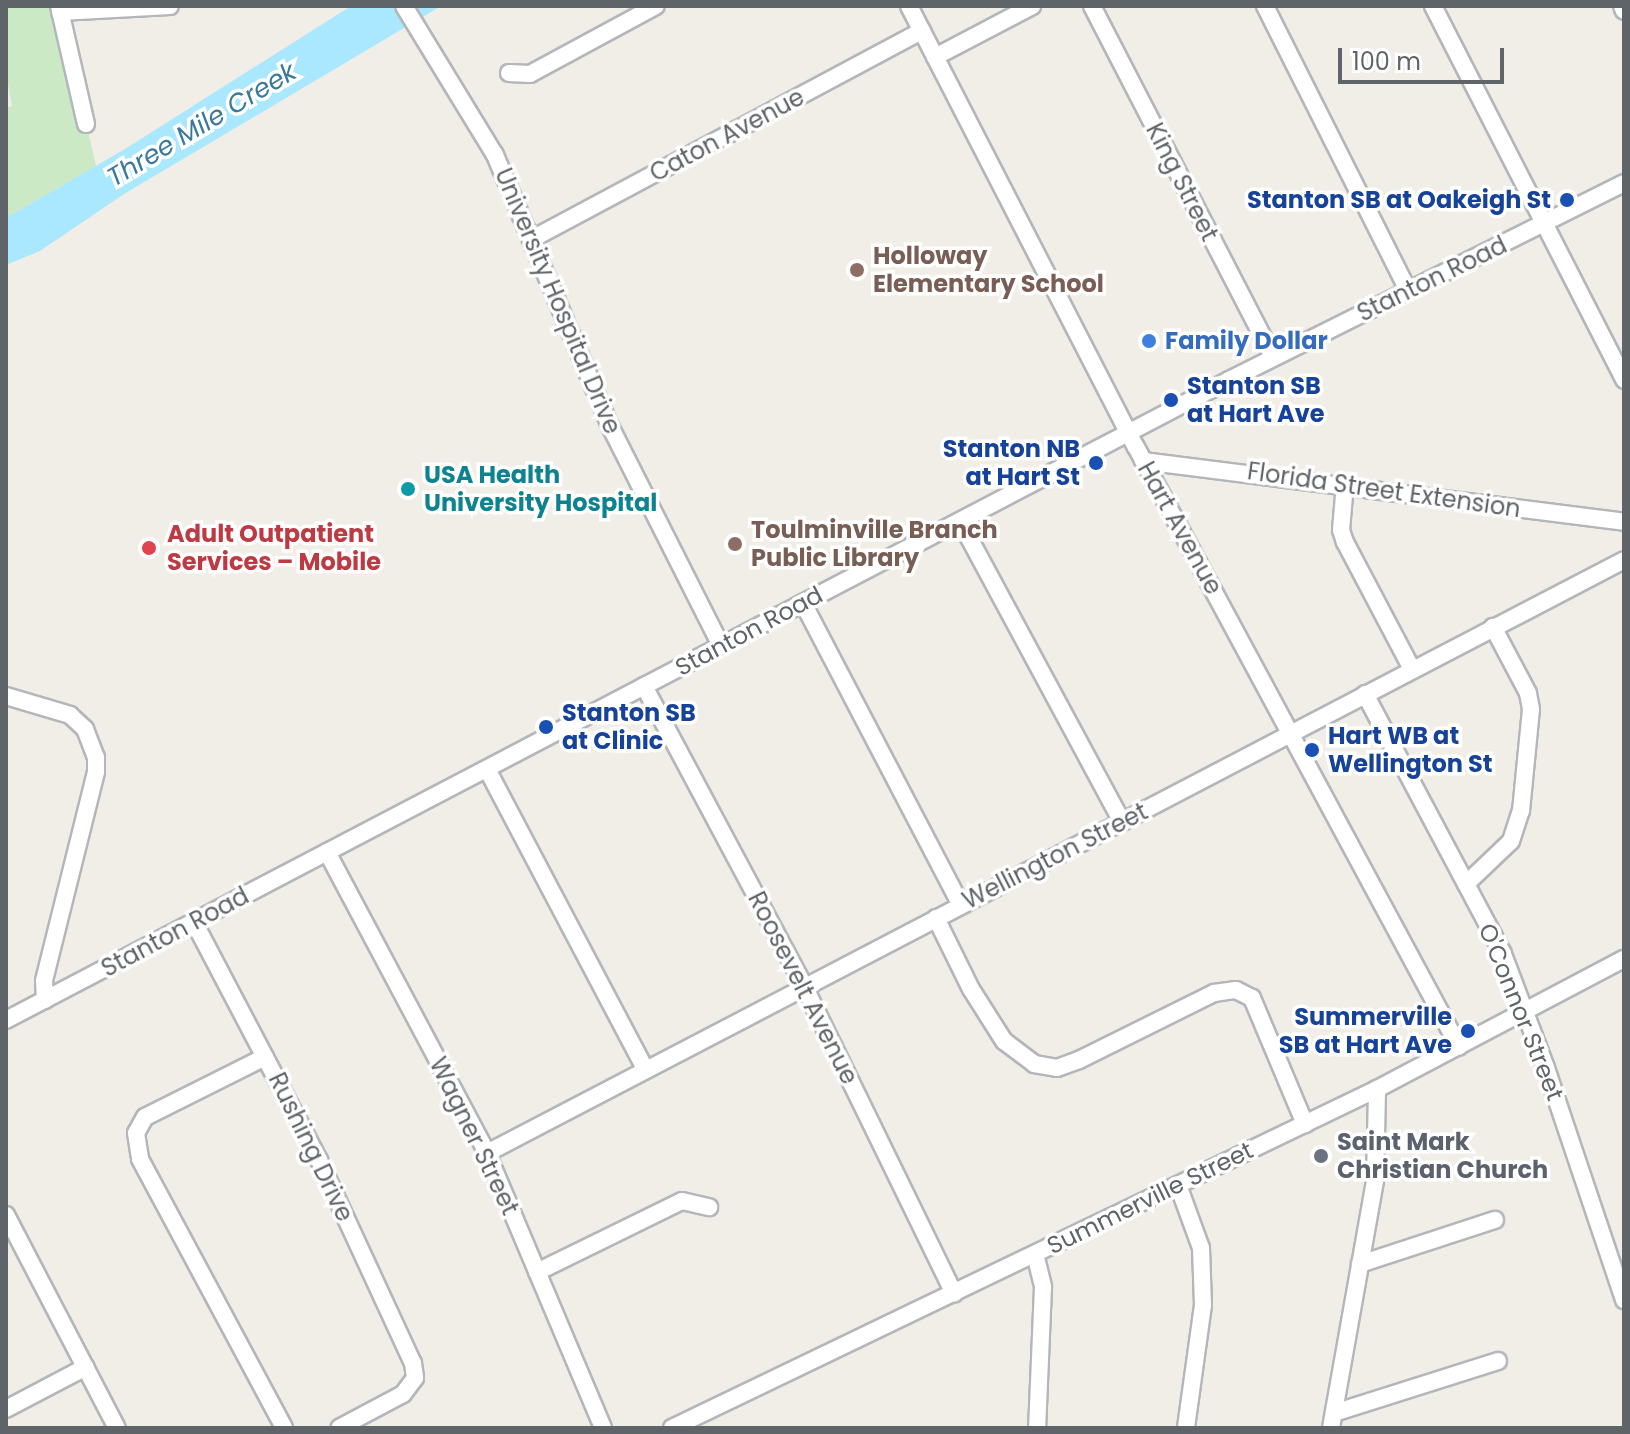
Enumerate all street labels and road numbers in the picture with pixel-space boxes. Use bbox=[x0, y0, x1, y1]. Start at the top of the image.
street label: Caton Avenue bbox=[645, 82, 809, 188]
street label: King Street bbox=[1140, 118, 1224, 246]
street label: University Hospital Drive bbox=[489, 164, 627, 438]
street label: Stanton Road bbox=[1353, 230, 1511, 328]
street label: Hart Avenue bbox=[1132, 457, 1228, 599]
street label: Florida Street Extension bbox=[1245, 457, 1523, 523]
street label: Stanton Road bbox=[670, 580, 828, 682]
street label: Wellington Street bbox=[958, 797, 1152, 915]
street label: Stanton Road bbox=[96, 881, 254, 983]
street label: Roosevelt Avenue bbox=[742, 887, 864, 1089]
street label: O'Connor Street bbox=[1472, 919, 1570, 1105]
street label: Wagner Street bbox=[423, 1053, 525, 1219]
street label: Rushing Drive bbox=[263, 1068, 359, 1226]
street label: Summerville Street bbox=[1042, 1136, 1258, 1260]

